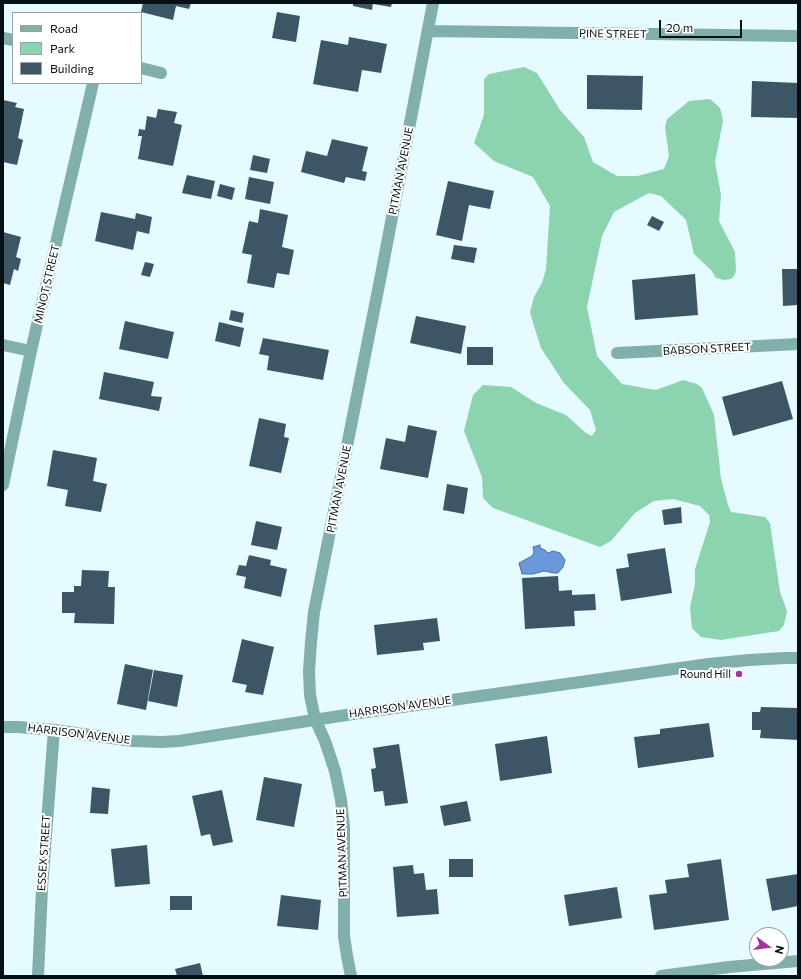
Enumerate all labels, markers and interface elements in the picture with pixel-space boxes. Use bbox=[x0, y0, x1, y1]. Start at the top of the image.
legend bbox=[12, 12, 142, 84]
scale bar bbox=[661, 12, 744, 38]
text: 20 m bbox=[666, 20, 693, 34]
text: Road bbox=[50, 21, 78, 35]
street label: PINE STREET bbox=[579, 27, 647, 41]
text: Park bbox=[50, 41, 75, 55]
text: Building bbox=[50, 61, 94, 75]
street label: PITMAN AVENUE bbox=[386, 126, 416, 216]
street label: MINOT STREET bbox=[32, 243, 62, 325]
street label: BABSON STREET bbox=[662, 340, 752, 358]
street label: PITMAN AVENUE bbox=[324, 444, 354, 534]
place label: Round Hill bbox=[680, 667, 731, 681]
marker: Round Hill bbox=[734, 669, 744, 679]
street label: HARRISON AVENUE bbox=[348, 693, 452, 721]
street label: HARRISON AVENUE bbox=[27, 721, 131, 747]
street label: PITMAN AVENUE bbox=[334, 808, 350, 898]
street label: ESSEX STREET bbox=[35, 814, 53, 892]
north arrow bbox=[749, 927, 789, 967]
text: N bbox=[773, 944, 787, 956]

